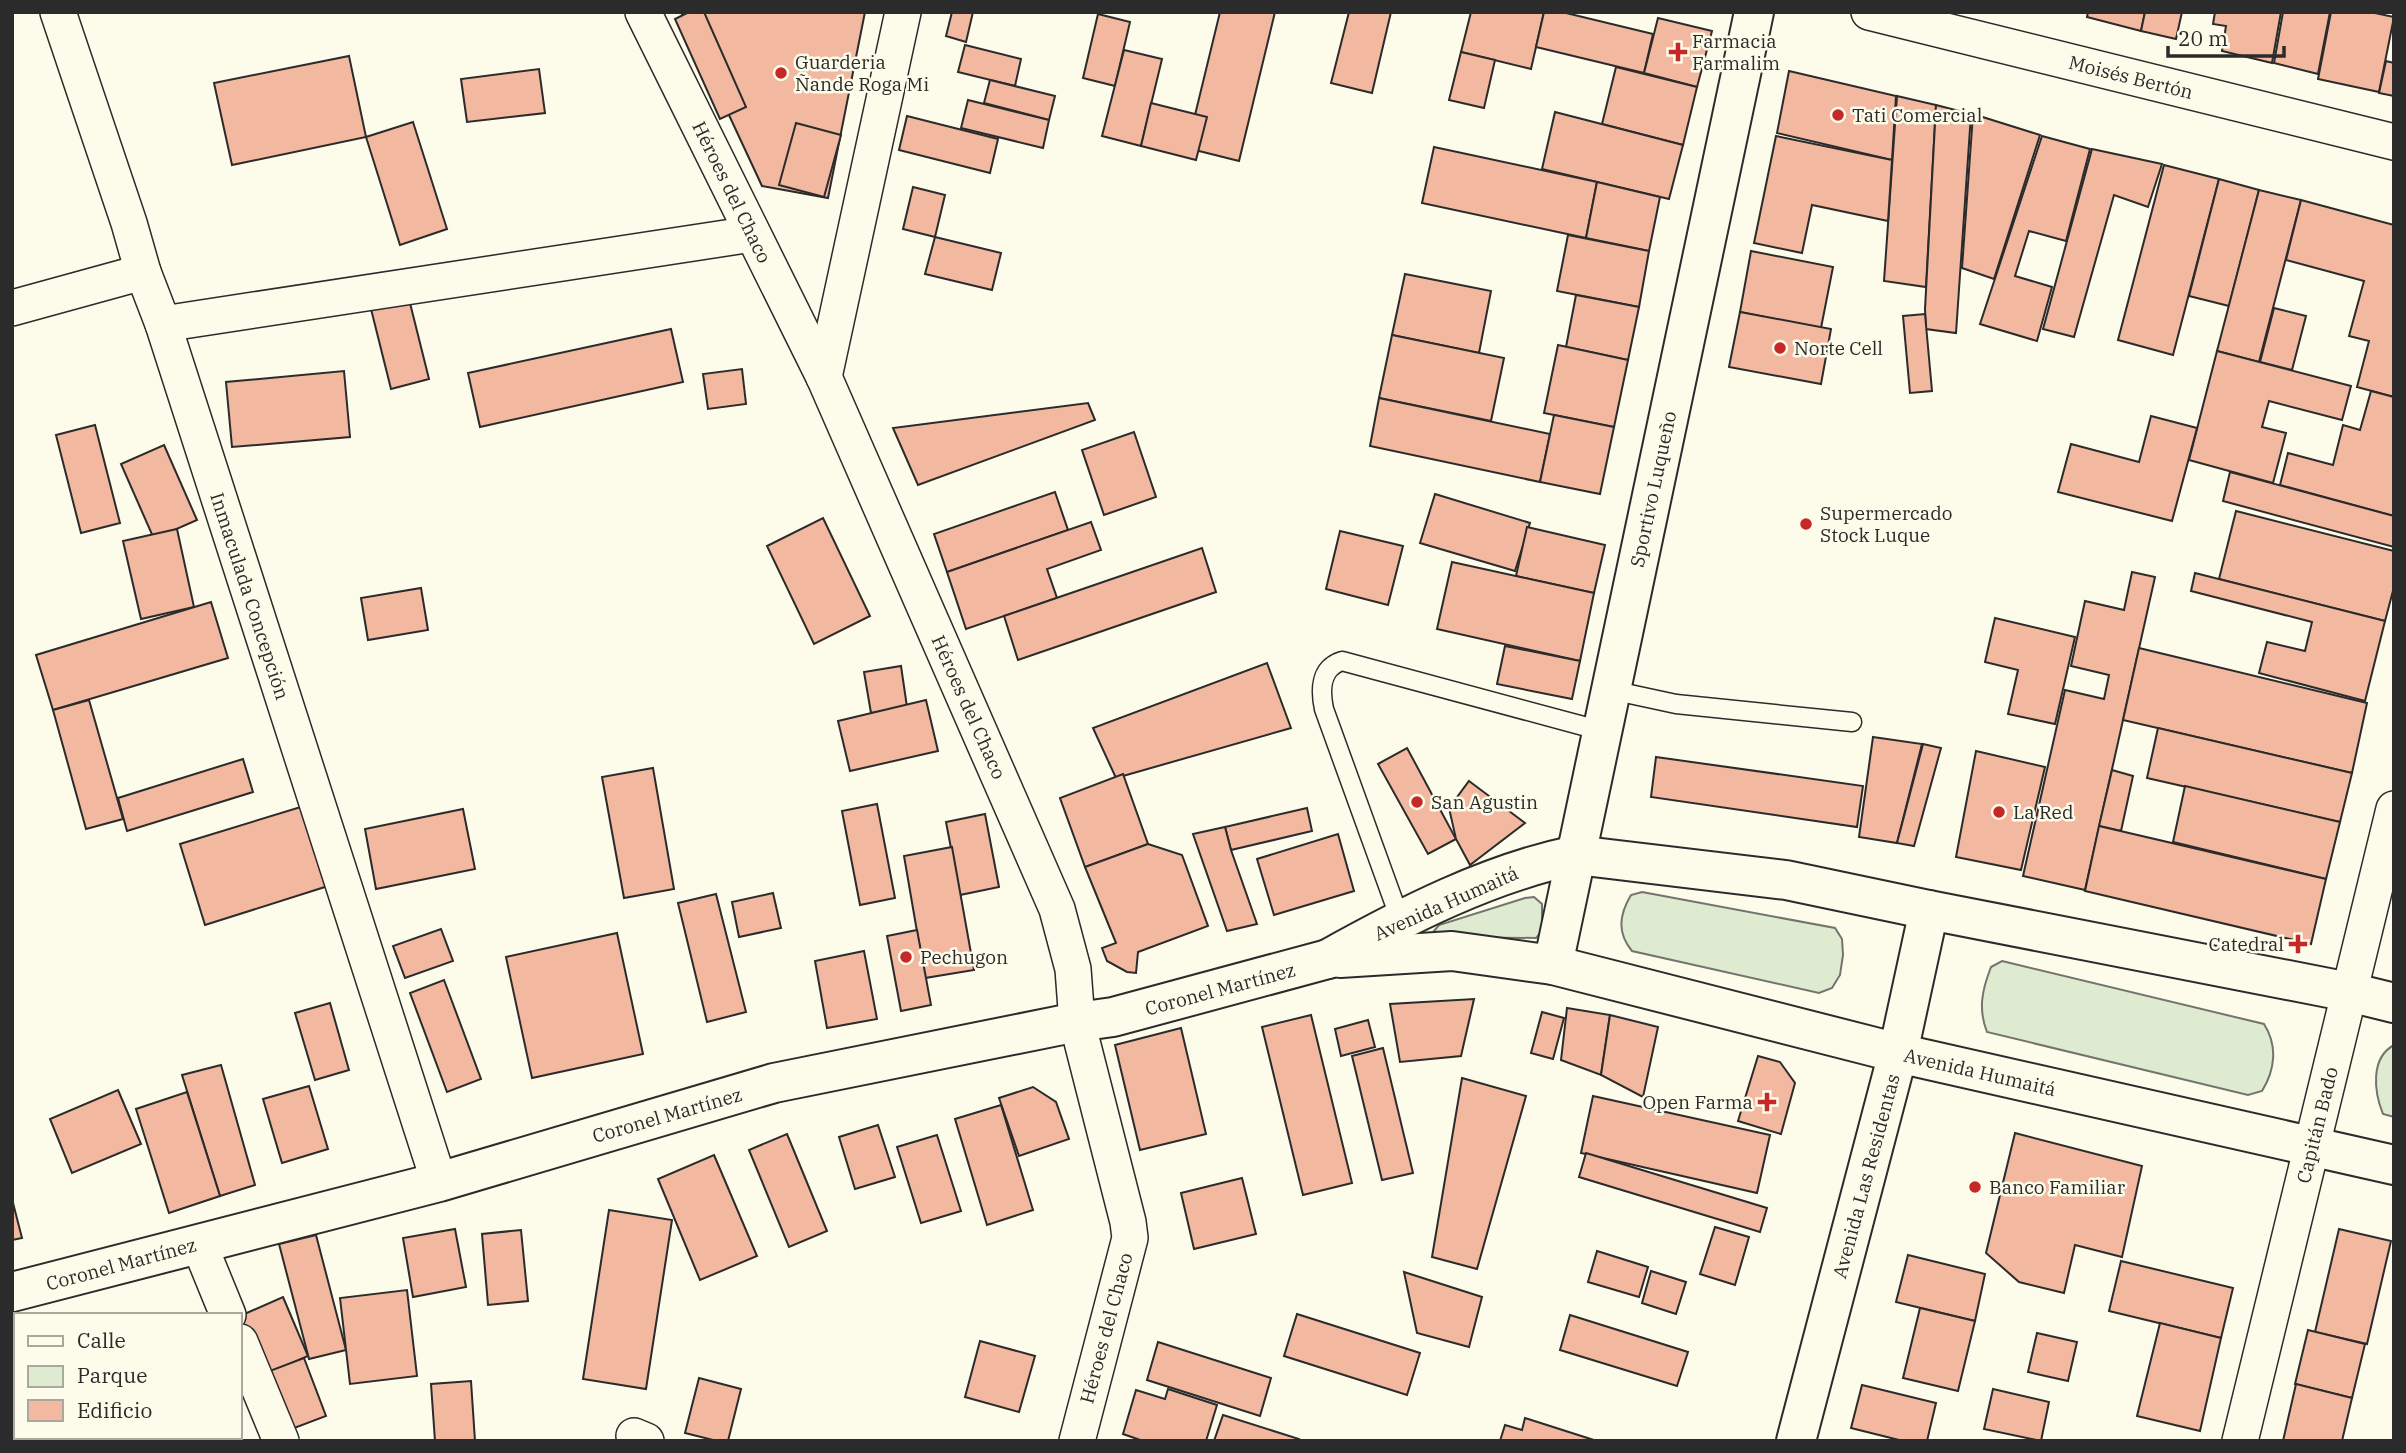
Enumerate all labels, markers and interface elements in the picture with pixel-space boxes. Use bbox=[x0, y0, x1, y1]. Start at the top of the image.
scale bar bbox=[2168, 14, 2284, 58]
text: 20 m bbox=[2178, 24, 2228, 52]
place label: Farmacia Farmalim bbox=[1692, 29, 1780, 75]
marker: Farmacia Farmalim bbox=[1670, 44, 1686, 60]
place label: Guarderia Ñande Roga Mi bbox=[795, 50, 929, 96]
street label: Moisés Bertón bbox=[2066, 50, 2196, 104]
marker: Guarderia Ñande Roga Mi bbox=[773, 65, 789, 81]
place label: Tati Comercial bbox=[1852, 103, 1983, 127]
marker: Tati Comercial bbox=[1830, 107, 1846, 123]
street label: Héroes del Chaco bbox=[687, 117, 777, 267]
place label: Norte Cell bbox=[1794, 336, 1883, 360]
marker: Norte Cell bbox=[1772, 340, 1788, 356]
street label: Sportivo Luqueño bbox=[1625, 409, 1681, 569]
street label: Inmaculada Concepción bbox=[205, 489, 295, 703]
place label: Supermercado Stock Luque bbox=[1820, 501, 1952, 547]
marker: Supermercado Stock Luque bbox=[1798, 516, 1814, 532]
street label: Héroes del Chaco bbox=[927, 631, 1011, 783]
place label: San Agustin bbox=[1431, 790, 1538, 814]
marker: San Agustin bbox=[1409, 794, 1425, 810]
place label: La Red bbox=[2013, 800, 2073, 824]
marker: La Red bbox=[1991, 804, 2007, 820]
street label: Avenida Humaitá bbox=[1370, 860, 1522, 946]
place label: Catedral bbox=[2209, 932, 2284, 956]
marker: Catedral bbox=[2290, 936, 2306, 952]
place label: Pechugon bbox=[920, 945, 1008, 969]
marker: Pechugon bbox=[898, 949, 914, 965]
street label: Coronel Martínez bbox=[1142, 957, 1298, 1021]
street label: Avenida Humaitá bbox=[1902, 1043, 2058, 1101]
street label: Capitán Bado bbox=[2291, 1064, 2343, 1186]
street label: Avenida Las Residentas bbox=[1827, 1071, 1905, 1281]
street label: Coronel Martínez bbox=[589, 1082, 745, 1148]
place label: Open Farma bbox=[1642, 1090, 1753, 1114]
marker: Open Farma bbox=[1759, 1094, 1775, 1110]
place label: Banco Familiar bbox=[1989, 1175, 2126, 1199]
marker: Banco Familiar bbox=[1967, 1179, 1983, 1195]
street label: Coronel Martínez bbox=[43, 1232, 199, 1296]
street label: Héroes del Chaco bbox=[1074, 1250, 1138, 1406]
legend bbox=[14, 1313, 242, 1439]
text: Calle bbox=[77, 1326, 126, 1354]
text: Parque bbox=[77, 1361, 147, 1389]
text: Edificio bbox=[77, 1396, 152, 1424]

